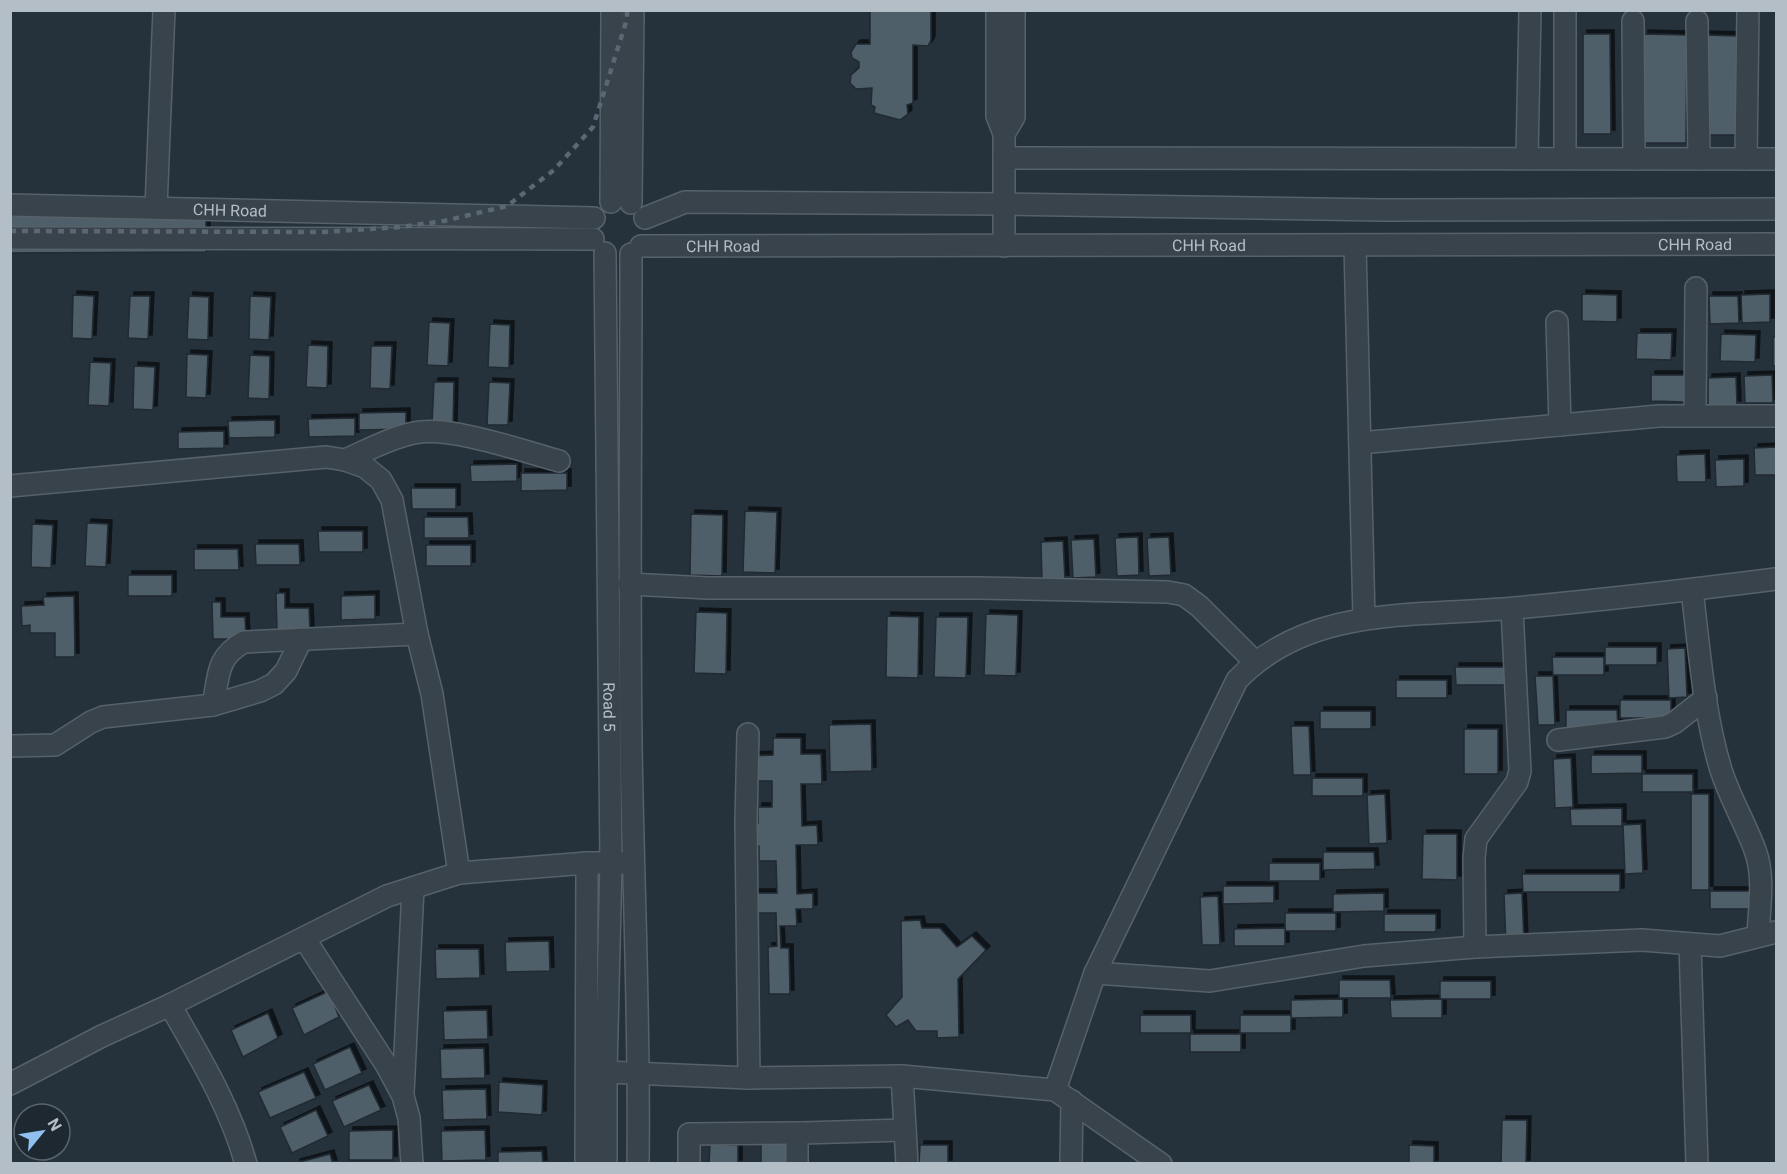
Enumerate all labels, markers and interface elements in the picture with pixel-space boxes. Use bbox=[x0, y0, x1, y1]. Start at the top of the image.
street label: CHH Road bbox=[193, 200, 267, 221]
street label: CHH Road bbox=[1658, 235, 1732, 254]
street label: CHH Road bbox=[1172, 236, 1246, 255]
street label: CHH Road bbox=[686, 237, 760, 256]
street label: Road 5 bbox=[599, 682, 619, 732]
north arrow bbox=[12, 1102, 72, 1162]
text: N bbox=[44, 1115, 66, 1134]

